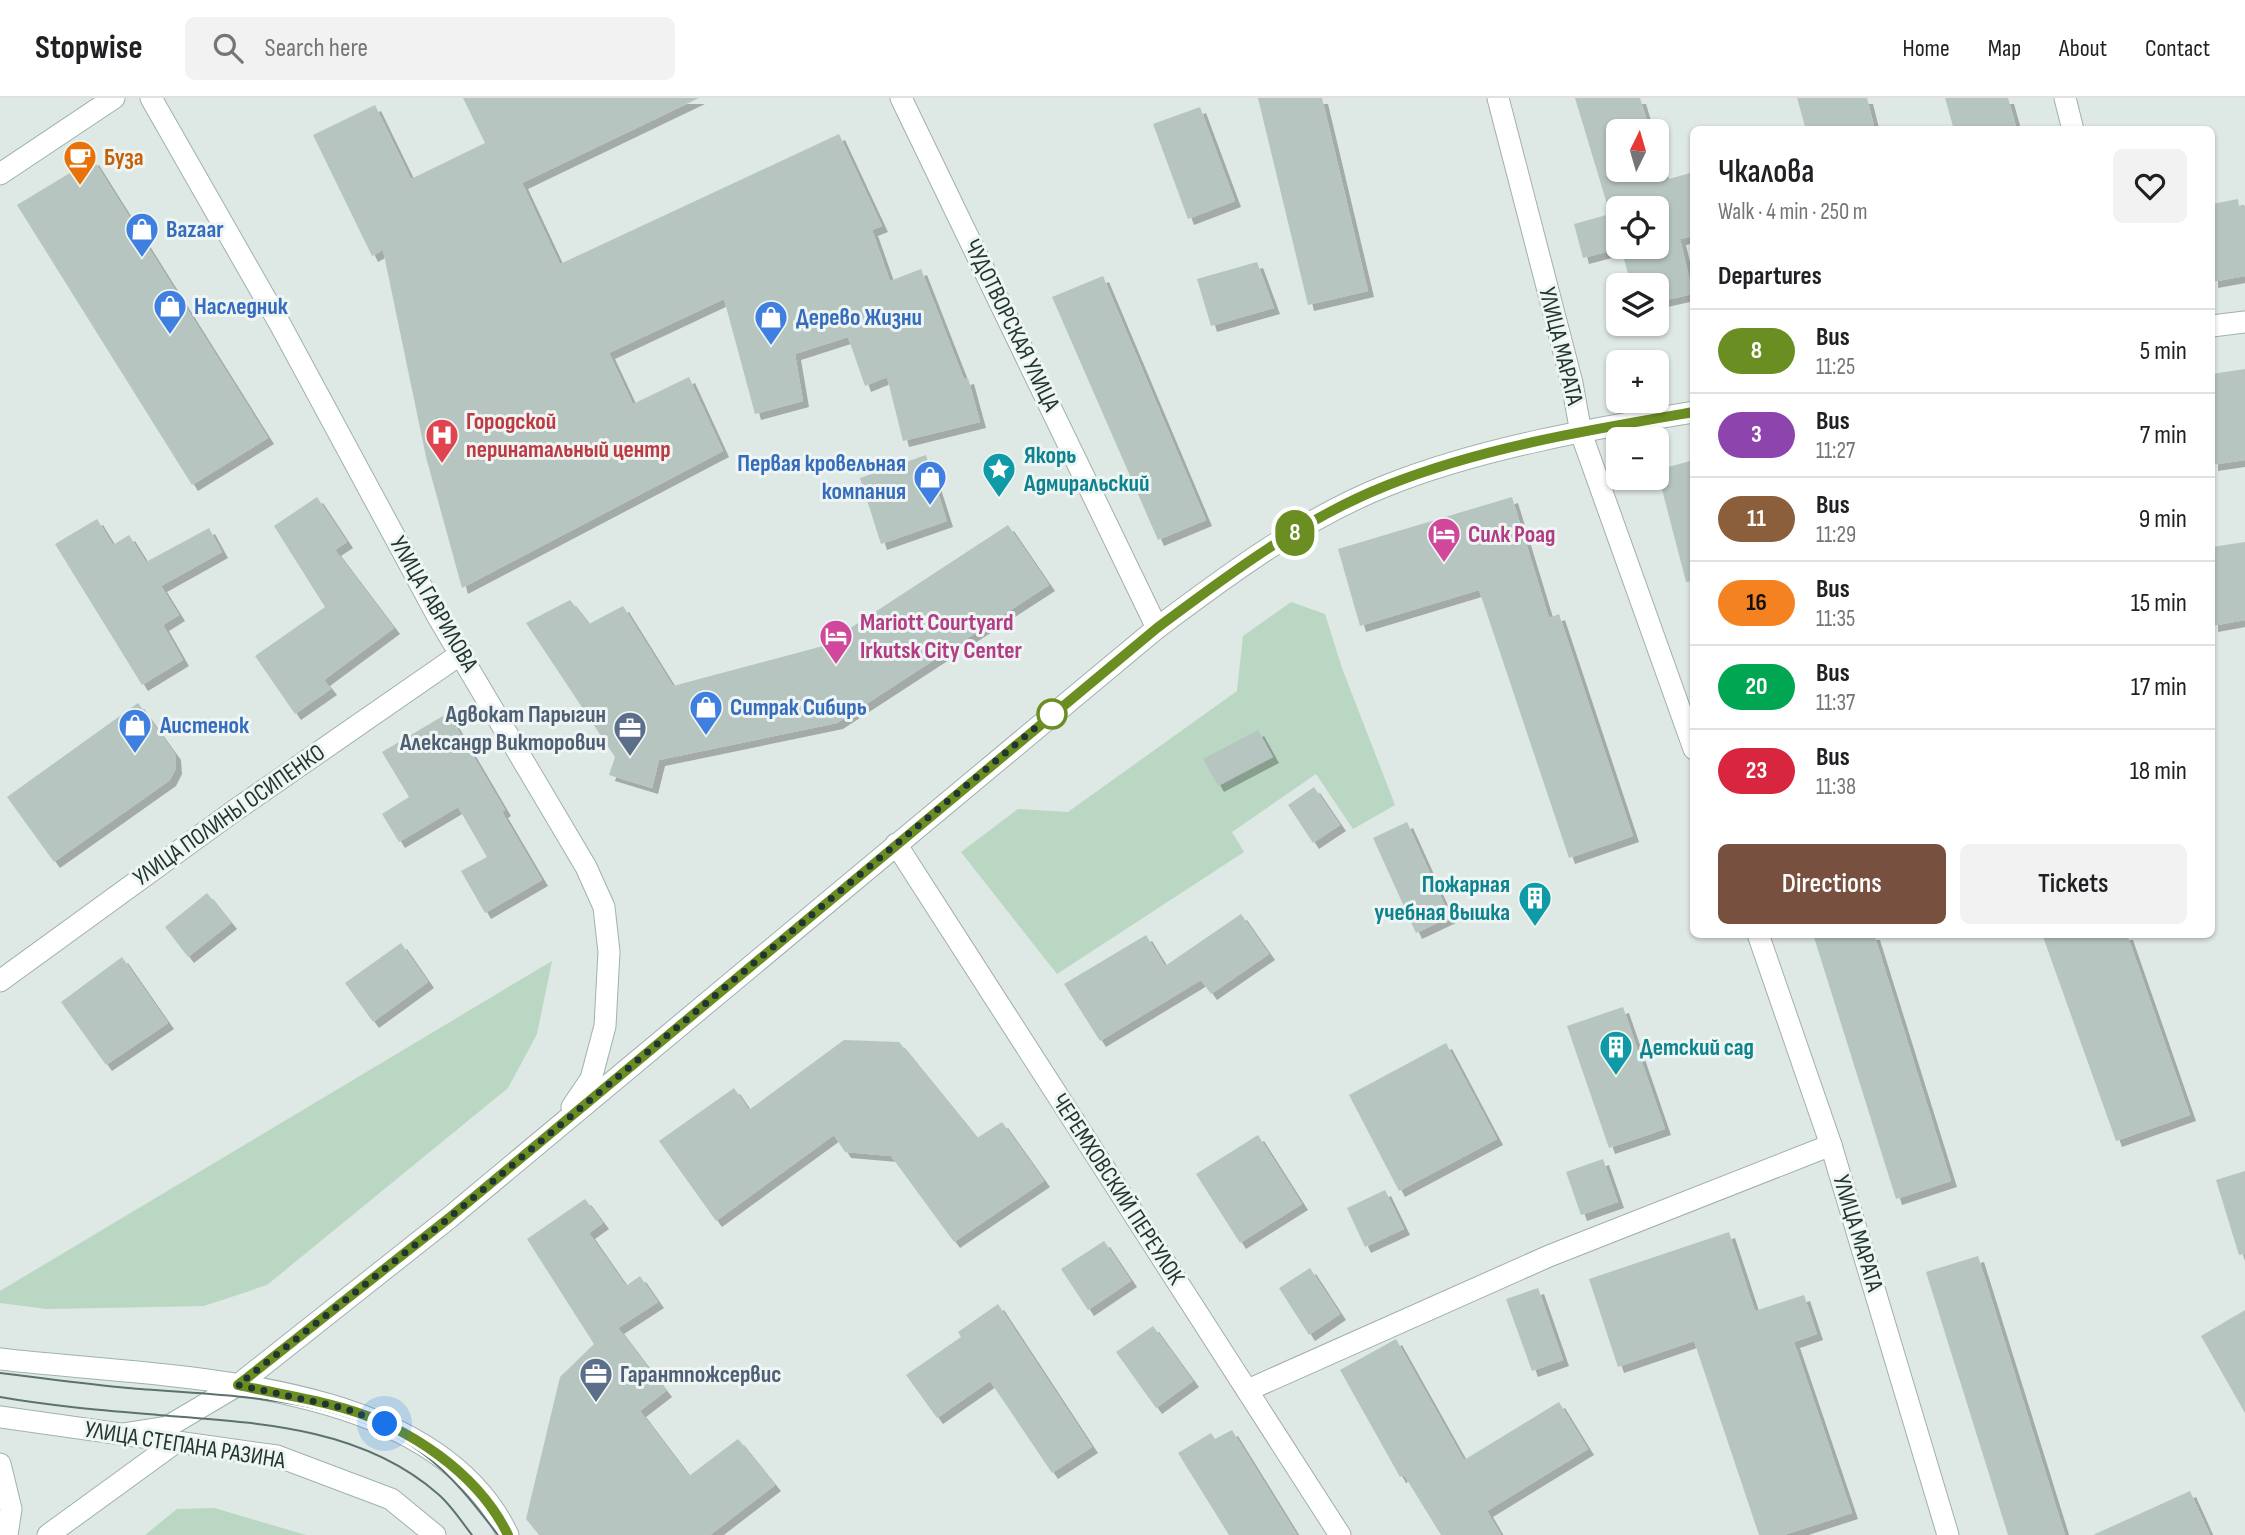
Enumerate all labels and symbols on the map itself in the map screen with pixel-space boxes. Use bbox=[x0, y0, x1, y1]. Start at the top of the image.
north arrow bbox=[1606, 119, 1670, 182]
cafe icon: Буза bbox=[61, 138, 99, 187]
place label: Буза bbox=[104, 143, 144, 172]
shop icon: Bazaar bbox=[123, 210, 161, 259]
place label: Bazaar bbox=[166, 215, 224, 244]
street label: ЧУДОТВОРСКАЯ УЛИЦА bbox=[958, 234, 1067, 416]
street label: УЛИЦА МАРАТА bbox=[1532, 284, 1590, 409]
shop icon: Наследник bbox=[151, 287, 189, 336]
place label: Наследник bbox=[194, 292, 289, 321]
shop icon: Дерево Жизни bbox=[752, 298, 790, 347]
place label: Дерево Жизни bbox=[796, 303, 922, 332]
place label: Городской перинатальный центр bbox=[466, 407, 671, 464]
hospital icon: Городской перинатальный центр bbox=[423, 416, 461, 465]
place label: Якорь Адмиральский bbox=[1023, 441, 1149, 498]
place label: Первая кровельная компания bbox=[737, 449, 906, 506]
place icon: Якорь Адмиральский bbox=[980, 450, 1018, 499]
shop icon: Первая кровельная компания bbox=[911, 458, 949, 507]
line badge: 8 bbox=[1272, 510, 1318, 556]
hotel icon: Силк Роад bbox=[1425, 515, 1463, 564]
place label: Силк Роад bbox=[1468, 520, 1555, 549]
street label: УЛИЦА ГАВРИЛОВА bbox=[384, 531, 485, 678]
place label: Mariott Courtyard Irkutsk City Center bbox=[860, 608, 1023, 665]
hotel icon: Mariott Courtyard Irkutsk City Center bbox=[817, 617, 855, 666]
shop icon: Ситрак Сибирь bbox=[687, 688, 725, 737]
place label: Ситрак Сибирь bbox=[730, 693, 867, 722]
unlabelled marker bbox=[1037, 699, 1067, 729]
place label: Адвокат Парыгин Александр Викторович bbox=[399, 700, 606, 757]
shop icon: Аистенок bbox=[116, 706, 154, 755]
office icon: Адвокат Парыгин Александр Викторович bbox=[611, 709, 649, 758]
place label: Аистенок bbox=[159, 711, 250, 740]
street label: УЛИЦА ПОЛИНЫ ОСИПЕНКО bbox=[128, 738, 330, 892]
place label: Пожарная учебная вышка bbox=[1374, 870, 1510, 927]
building icon: Пожарная учебная вышка bbox=[1516, 879, 1554, 928]
building icon: Детский сад bbox=[1597, 1028, 1635, 1077]
place label: Детский сад bbox=[1640, 1033, 1754, 1062]
street label: ЧЕРЕМХОВСКИЙ ПЕРЕУЛОК bbox=[1045, 1088, 1191, 1290]
street label: УЛИЦА МАРАТА bbox=[1827, 1171, 1890, 1295]
office icon: Гарантпожсервис bbox=[577, 1355, 615, 1404]
place label: Гарантпожсервис bbox=[620, 1360, 781, 1389]
your location bbox=[367, 1406, 402, 1441]
street label: УЛИЦА СТЕПАНА РАЗИНА bbox=[83, 1415, 288, 1475]

